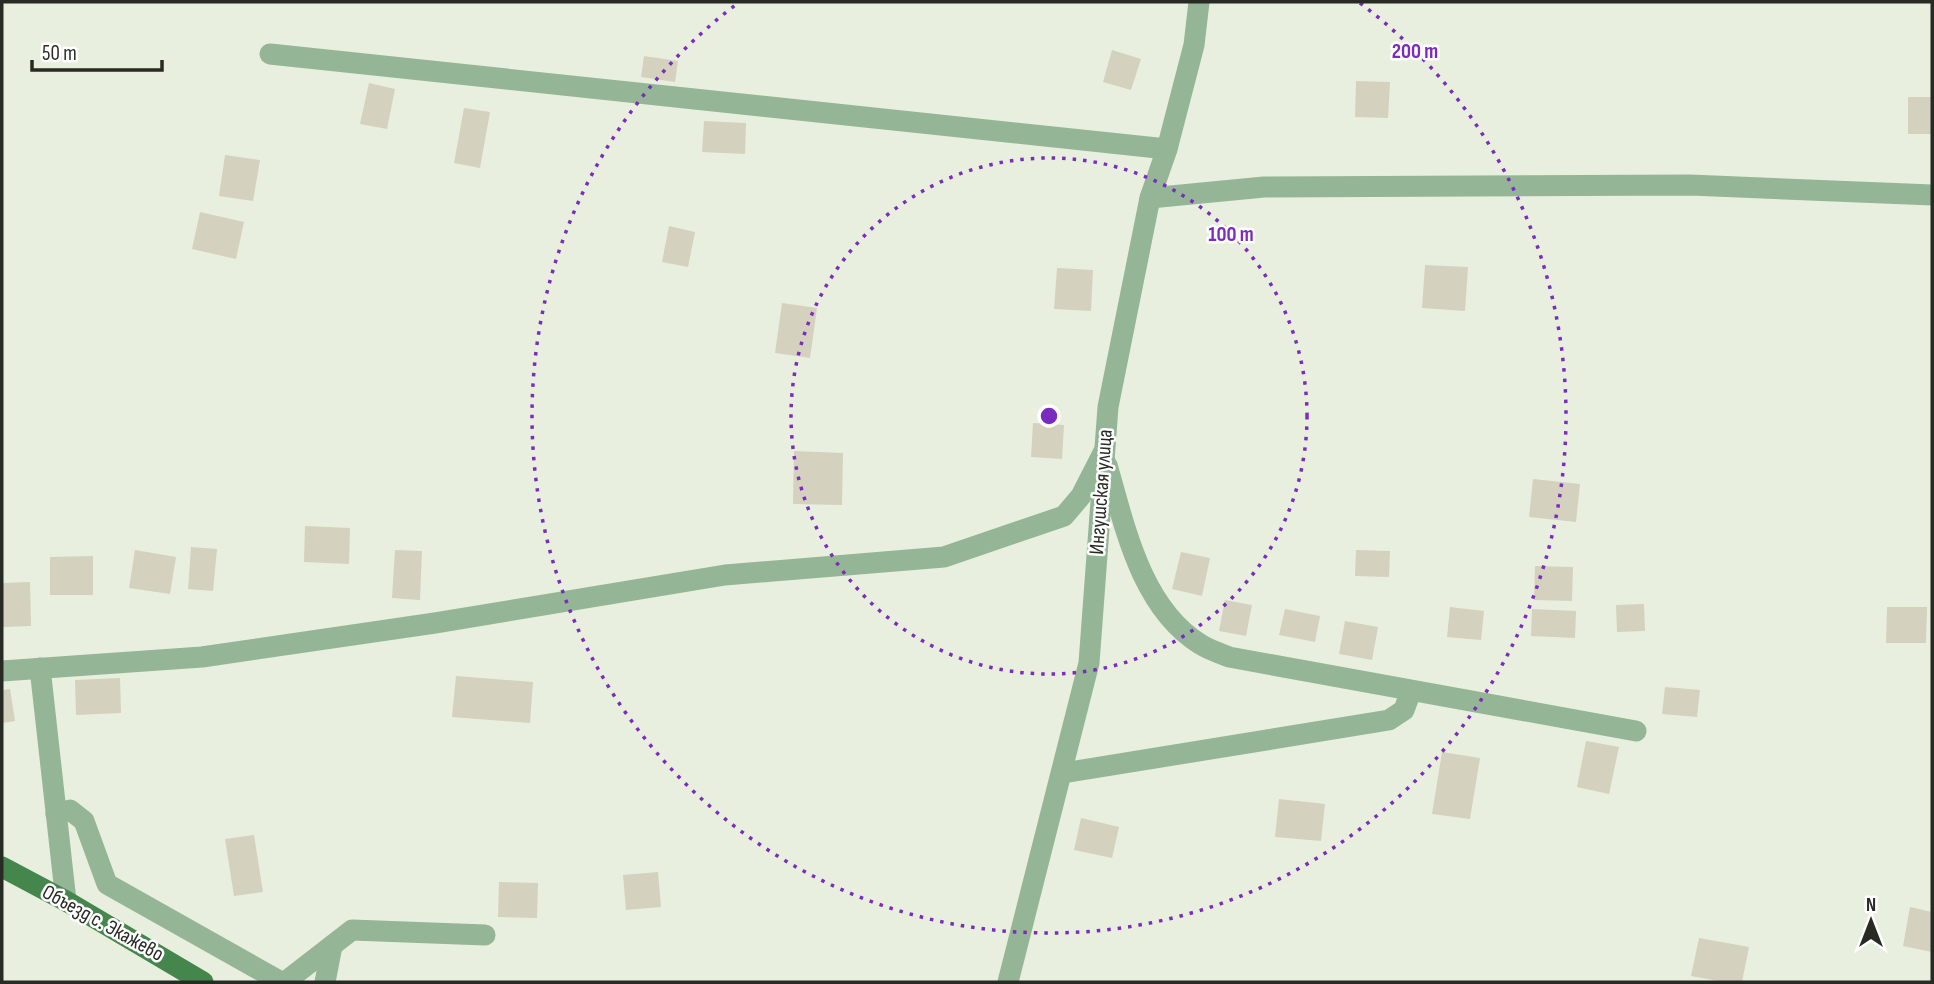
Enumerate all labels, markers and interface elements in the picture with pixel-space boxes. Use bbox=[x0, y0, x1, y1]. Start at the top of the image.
scale bar bbox=[32, 28, 161, 72]
text: 200 m bbox=[1392, 39, 1438, 64]
text: 50 m bbox=[42, 41, 77, 66]
text: 100 m bbox=[1208, 222, 1254, 247]
centre of rings bbox=[1037, 404, 1061, 428]
street label: Ингушская улица bbox=[1084, 429, 1118, 555]
street label: Объезд с. Экажево bbox=[38, 879, 168, 967]
north arrow bbox=[1836, 886, 1906, 956]
text: N bbox=[1866, 894, 1876, 917]

